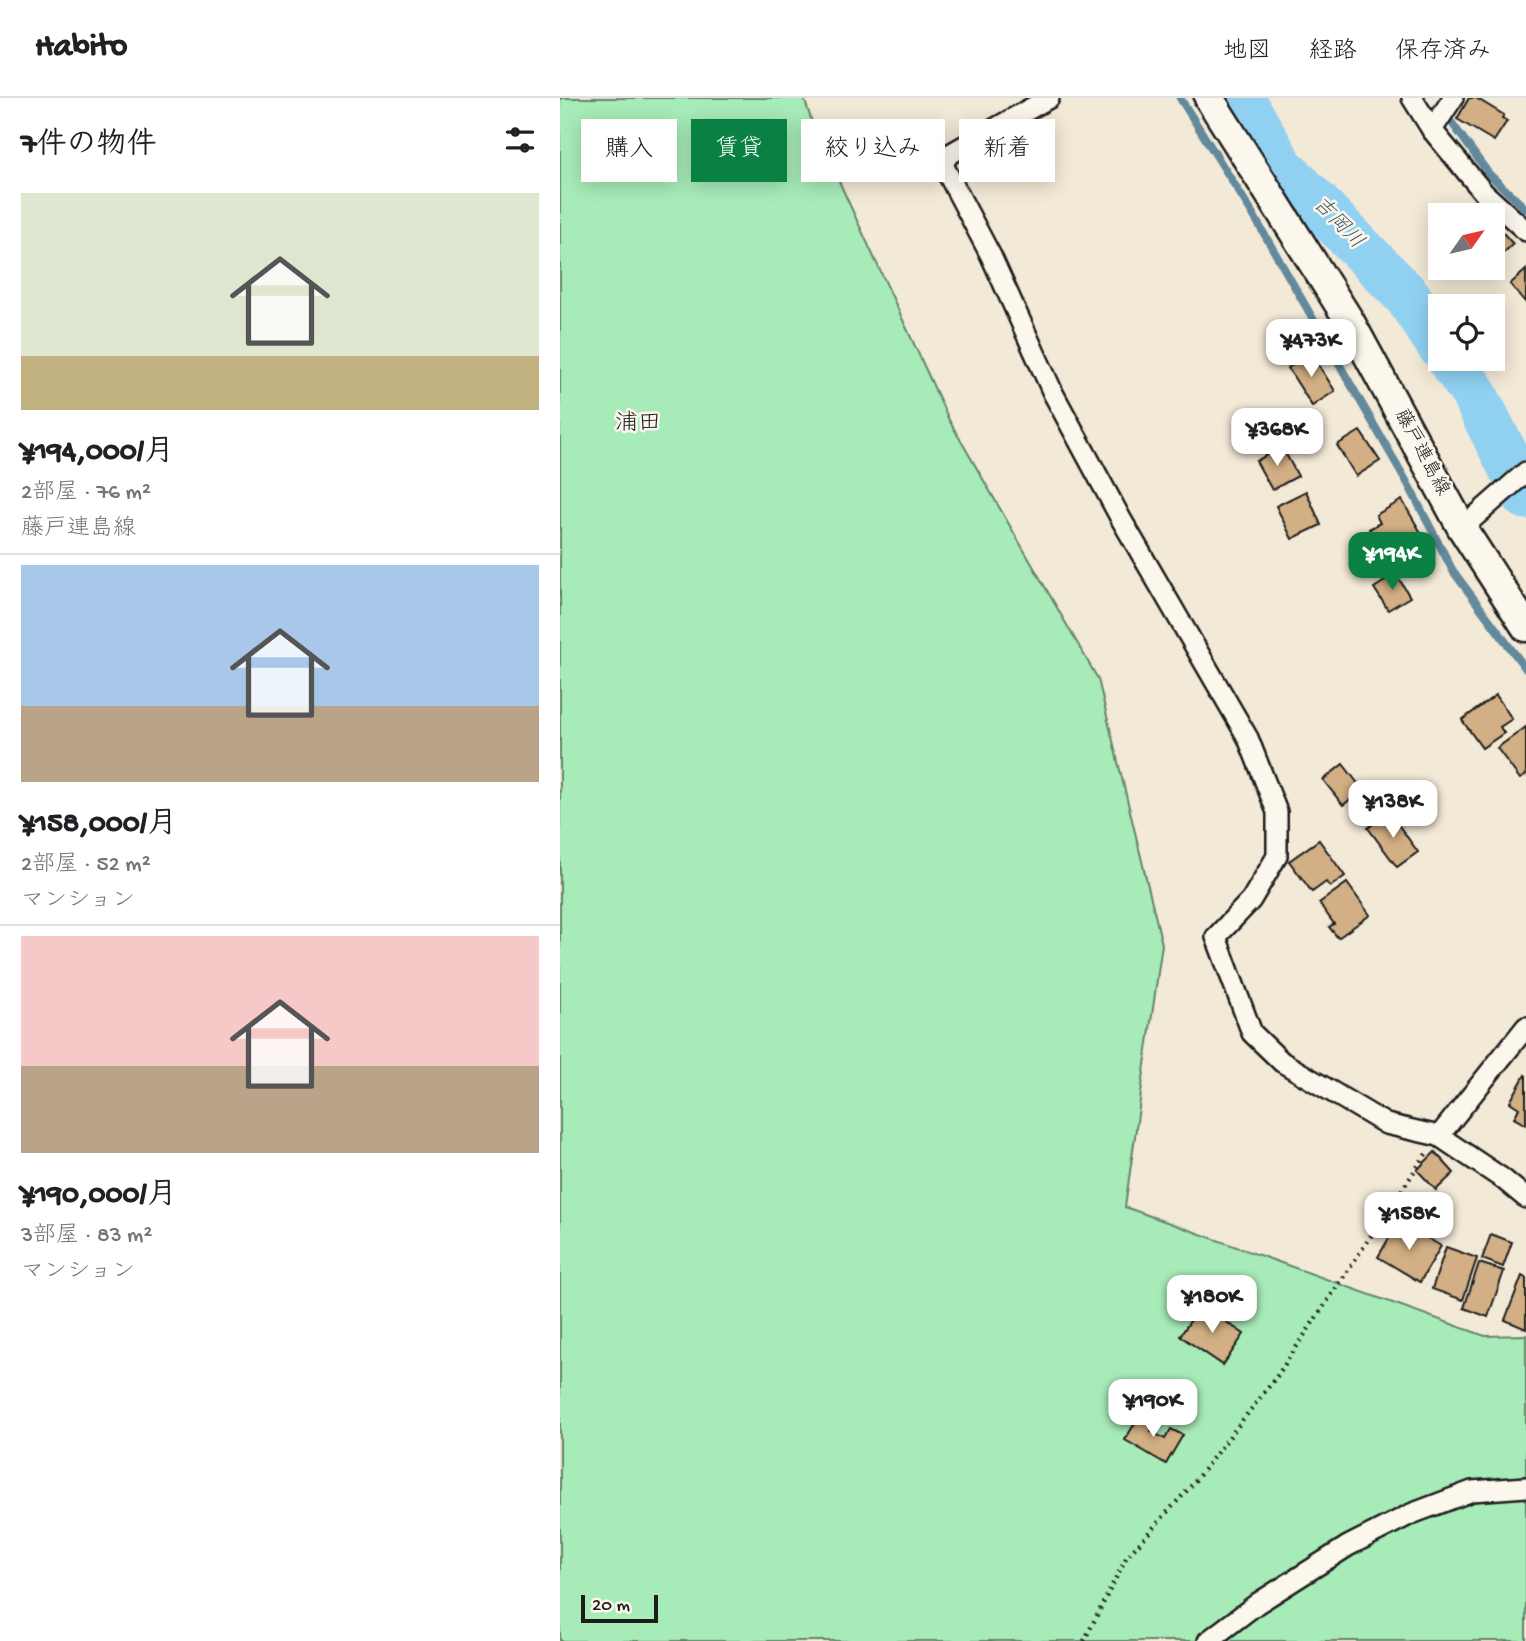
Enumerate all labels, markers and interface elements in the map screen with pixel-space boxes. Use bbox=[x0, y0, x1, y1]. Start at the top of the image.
text: Habito bbox=[35, 29, 127, 67]
text: 地図 bbox=[1223, 38, 1271, 67]
text: 経路 bbox=[1309, 38, 1357, 67]
text: 保存済み bbox=[1395, 38, 1491, 67]
chip: 購入 bbox=[581, 119, 677, 182]
chip: 賃貸 bbox=[691, 119, 787, 182]
chip: 絞り込み bbox=[801, 119, 945, 182]
chip: 新着 bbox=[959, 119, 1055, 182]
icon: filters bbox=[501, 121, 539, 159]
text: 7件の物件 bbox=[21, 129, 157, 164]
water label: 吉岡川 bbox=[1306, 192, 1369, 255]
north arrow bbox=[1428, 203, 1505, 280]
map controls bbox=[1428, 203, 1505, 371]
icon: home bbox=[217, 238, 343, 364]
button: locate bbox=[1428, 294, 1505, 371]
pin: ¥473K bbox=[1262, 320, 1360, 379]
text: ¥473K bbox=[1282, 328, 1340, 355]
street label: 藤戸連島線 bbox=[1389, 405, 1454, 500]
pin: ¥368K bbox=[1228, 408, 1326, 468]
district label: 浦田 bbox=[615, 410, 661, 438]
text: ¥368K bbox=[1247, 417, 1307, 444]
text: ¥194,000/月 bbox=[21, 436, 174, 471]
text: 2部屋 · 76 m² bbox=[21, 480, 151, 507]
text: 藤戸連島線 bbox=[21, 516, 136, 543]
pin: ¥194K bbox=[1343, 532, 1441, 592]
text: ¥194K bbox=[1364, 541, 1420, 568]
icon: home bbox=[217, 610, 343, 736]
pin: ¥138K bbox=[1344, 780, 1442, 840]
text: ¥138K bbox=[1364, 789, 1422, 816]
text: ¥158,000/月 bbox=[21, 808, 177, 843]
text: 2部屋 · 52 m² bbox=[21, 852, 151, 879]
text: マンション bbox=[21, 888, 135, 915]
icon: home bbox=[217, 981, 343, 1107]
text: ¥190,000/月 bbox=[21, 1179, 177, 1214]
pin: ¥158K bbox=[1360, 1192, 1458, 1252]
text: ¥158K bbox=[1380, 1201, 1438, 1228]
text: 3部屋 · 83 m² bbox=[21, 1223, 152, 1250]
text: マンション bbox=[21, 1259, 135, 1286]
pin: ¥180K bbox=[1163, 1276, 1261, 1335]
text: ¥180K bbox=[1183, 1284, 1241, 1311]
pin: ¥190K bbox=[1104, 1380, 1202, 1439]
text: ¥190K bbox=[1124, 1388, 1182, 1415]
scale bar bbox=[581, 1592, 658, 1624]
text: 20 m bbox=[592, 1595, 630, 1618]

